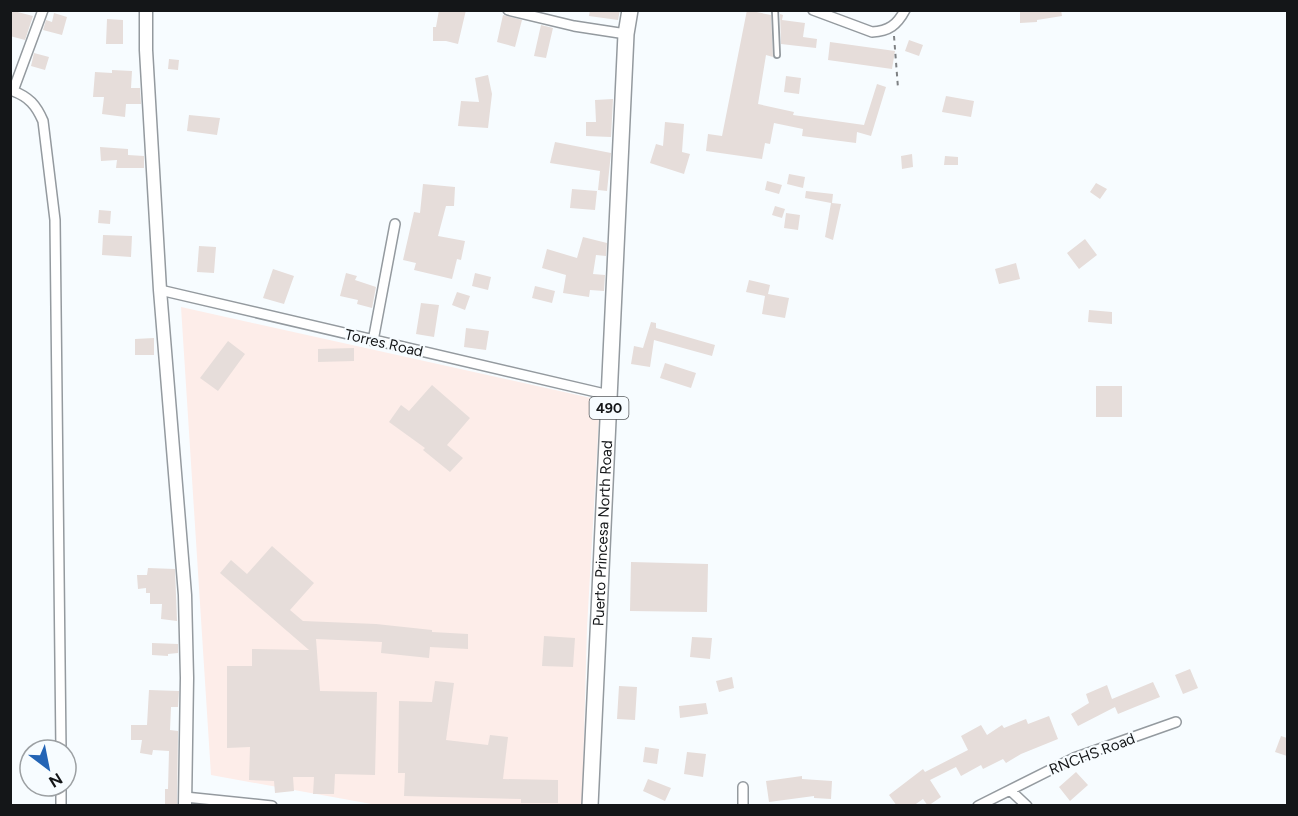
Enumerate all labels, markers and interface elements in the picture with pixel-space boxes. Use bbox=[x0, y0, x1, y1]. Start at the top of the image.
street label: Torres Road bbox=[343, 325, 425, 361]
road number: 490 bbox=[590, 397, 628, 419]
street label: Puerto Princesa North Road bbox=[589, 440, 616, 627]
street label: RNCHS Road bbox=[1047, 729, 1137, 779]
north arrow bbox=[18, 738, 78, 798]
text: N bbox=[45, 769, 66, 792]

